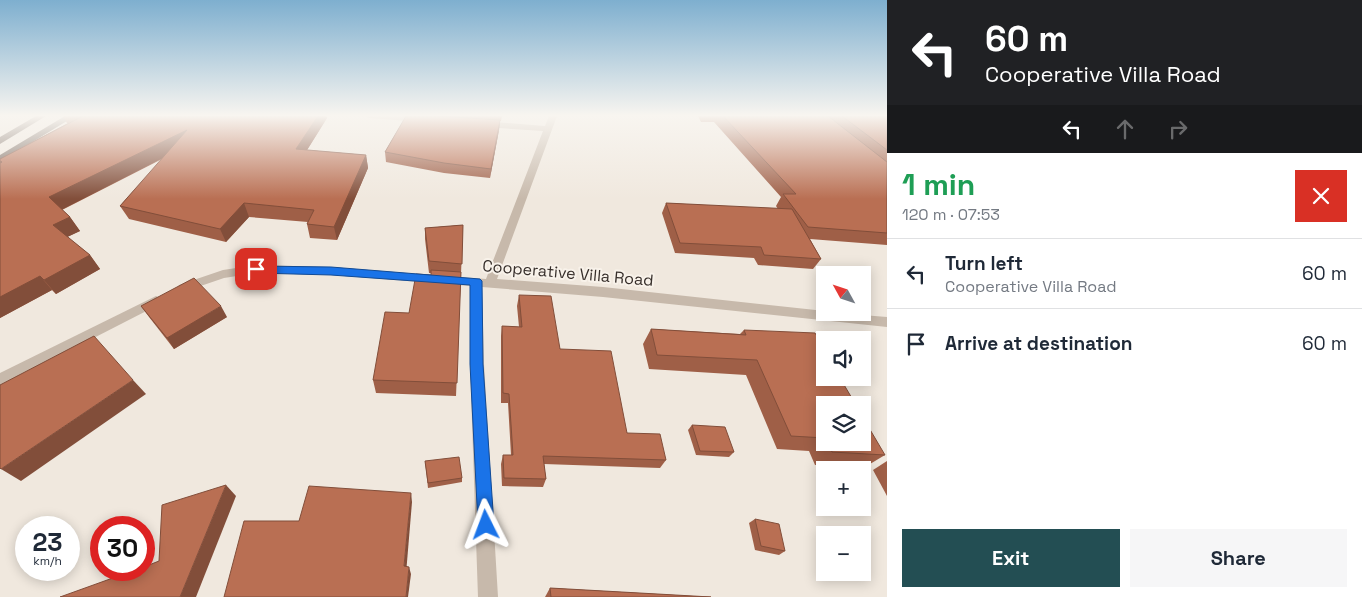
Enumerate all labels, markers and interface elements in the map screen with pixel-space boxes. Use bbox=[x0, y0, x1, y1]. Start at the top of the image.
text: 60 m bbox=[985, 17, 1068, 61]
icon: left bbox=[902, 20, 967, 85]
text: Cooperative Villa Road bbox=[985, 60, 1221, 88]
icon: left bbox=[1058, 115, 1086, 143]
icon: ahead bbox=[1111, 115, 1139, 143]
icon: right bbox=[1164, 115, 1192, 143]
text: 1 min bbox=[902, 165, 975, 204]
button: close bbox=[1295, 170, 1347, 222]
text: 120 m · 07:53 bbox=[902, 204, 1000, 225]
pin bbox=[235, 248, 277, 290]
text: Turn left bbox=[945, 251, 1023, 276]
icon: arrive bbox=[242, 255, 270, 283]
street label: Cooperative Villa Road bbox=[482, 255, 654, 291]
icon: left bbox=[902, 260, 930, 288]
text: 60 m bbox=[1302, 261, 1347, 286]
north arrow bbox=[816, 266, 871, 321]
map controls bbox=[816, 266, 871, 581]
text: Cooperative Villa Road bbox=[945, 276, 1116, 297]
icon: arrive bbox=[902, 330, 930, 358]
button: sound bbox=[816, 331, 871, 386]
text: Arrive at destination bbox=[945, 331, 1133, 356]
text: 60 m bbox=[1302, 331, 1347, 356]
button: layers bbox=[816, 396, 871, 451]
button: + bbox=[816, 461, 871, 516]
position arrow bbox=[459, 498, 511, 550]
speed limit sign: 30 bbox=[90, 516, 155, 581]
text: 23 bbox=[32, 526, 63, 558]
button: − bbox=[816, 526, 871, 581]
button: Exit bbox=[902, 529, 1120, 587]
button: Share bbox=[1130, 529, 1347, 587]
text: km/h bbox=[33, 553, 62, 569]

